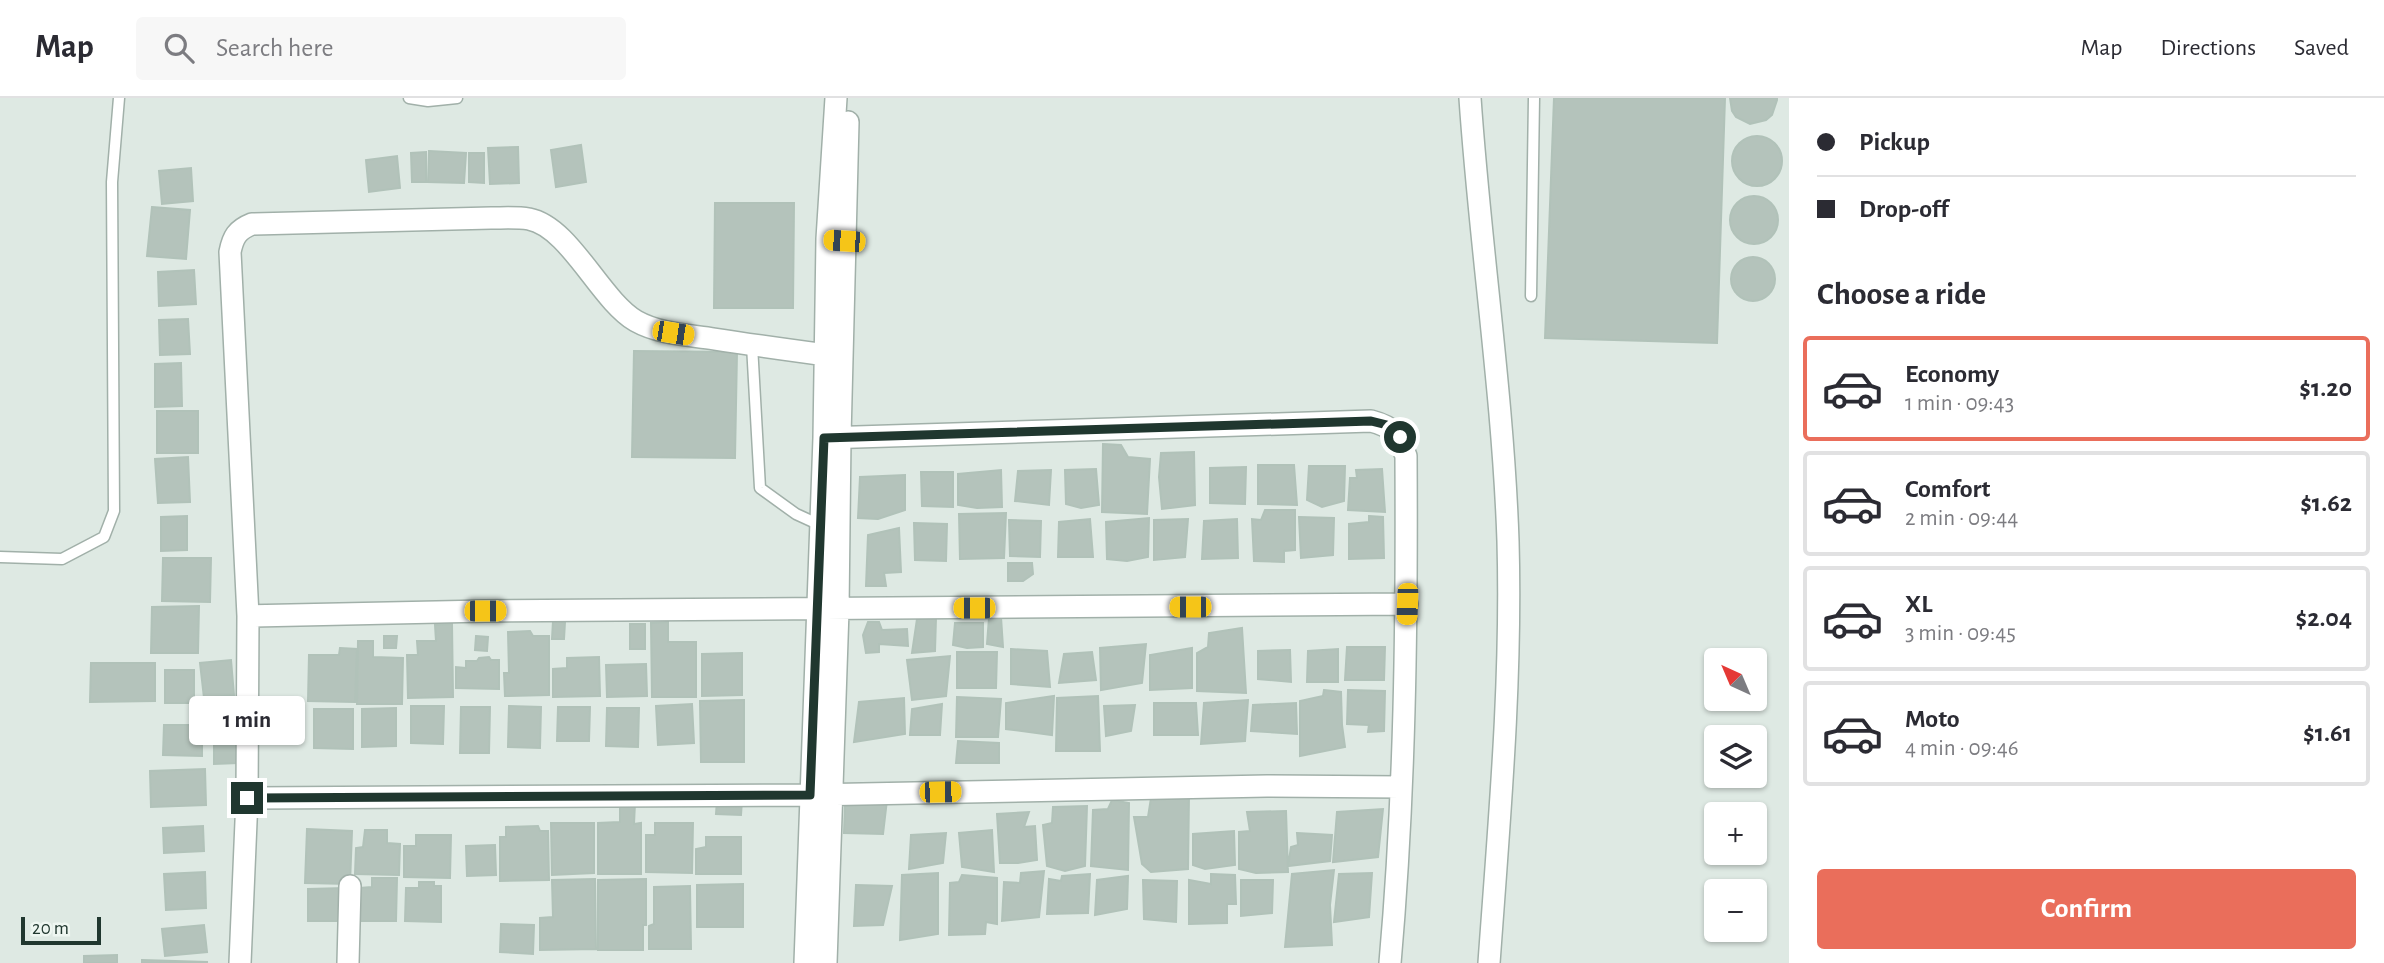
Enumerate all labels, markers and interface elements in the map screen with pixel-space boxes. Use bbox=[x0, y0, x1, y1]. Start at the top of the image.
search box bbox=[136, 17, 626, 80]
icon: search bbox=[160, 29, 198, 67]
text: Map bbox=[35, 31, 94, 64]
text: Search here bbox=[216, 35, 334, 61]
text: Map bbox=[2080, 36, 2122, 60]
text: Directions bbox=[2160, 36, 2256, 60]
text: Saved bbox=[2294, 36, 2349, 60]
text: Pickup bbox=[1859, 129, 1930, 155]
text: Drop-off bbox=[1859, 196, 1948, 222]
car bbox=[823, 229, 866, 253]
text: Choose a ride bbox=[1817, 278, 1986, 310]
car bbox=[651, 319, 696, 347]
icon: car bbox=[1821, 357, 1884, 420]
text: Economy bbox=[1905, 361, 1999, 387]
text: $1.20 bbox=[2299, 375, 2352, 401]
text: 1 min · 09:43 bbox=[1905, 392, 2014, 415]
route start bbox=[1384, 421, 1416, 453]
icon: car bbox=[1821, 472, 1884, 535]
text: Comfort bbox=[1905, 476, 1990, 502]
text: $1.62 bbox=[2300, 490, 2352, 516]
text: 2 min · 09:44 bbox=[1905, 507, 2018, 530]
car bbox=[1396, 583, 1419, 625]
icon: car bbox=[1821, 587, 1884, 650]
text: XL bbox=[1905, 591, 1932, 617]
car bbox=[1170, 597, 1212, 618]
car bbox=[954, 598, 996, 619]
car bbox=[465, 601, 507, 622]
text: $2.04 bbox=[2295, 605, 2352, 631]
text: 3 min · 09:45 bbox=[1905, 622, 2016, 645]
north arrow bbox=[1704, 648, 1768, 710]
map controls bbox=[1704, 648, 1767, 942]
callout: 1 min bbox=[189, 696, 305, 746]
icon: car bbox=[1821, 702, 1884, 765]
text: Moto bbox=[1905, 706, 1960, 732]
text: 1 min bbox=[223, 709, 271, 732]
text: $1.61 bbox=[2303, 720, 2352, 746]
button: layers bbox=[1704, 725, 1767, 788]
text: 4 min · 09:46 bbox=[1905, 737, 2019, 760]
car bbox=[919, 781, 962, 803]
route end bbox=[231, 782, 263, 814]
button: + bbox=[1704, 802, 1767, 865]
button: Confirm bbox=[1817, 869, 2356, 949]
button: − bbox=[1704, 879, 1767, 942]
scale bar bbox=[21, 914, 102, 946]
text: 20 m bbox=[32, 919, 69, 938]

